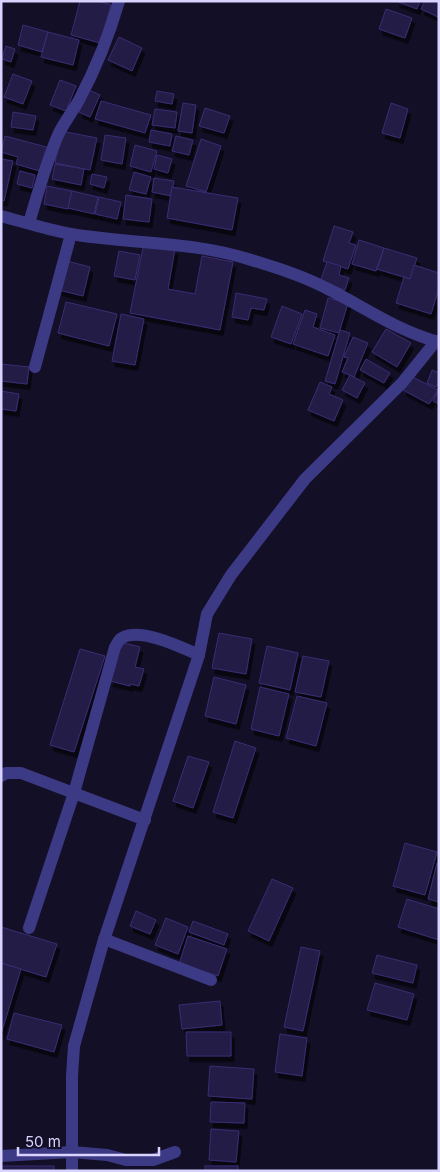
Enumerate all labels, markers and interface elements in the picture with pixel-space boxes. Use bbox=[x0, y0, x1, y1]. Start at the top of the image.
scale bar bbox=[18, 1124, 159, 1156]
text: 50 m bbox=[25, 1132, 61, 1151]

